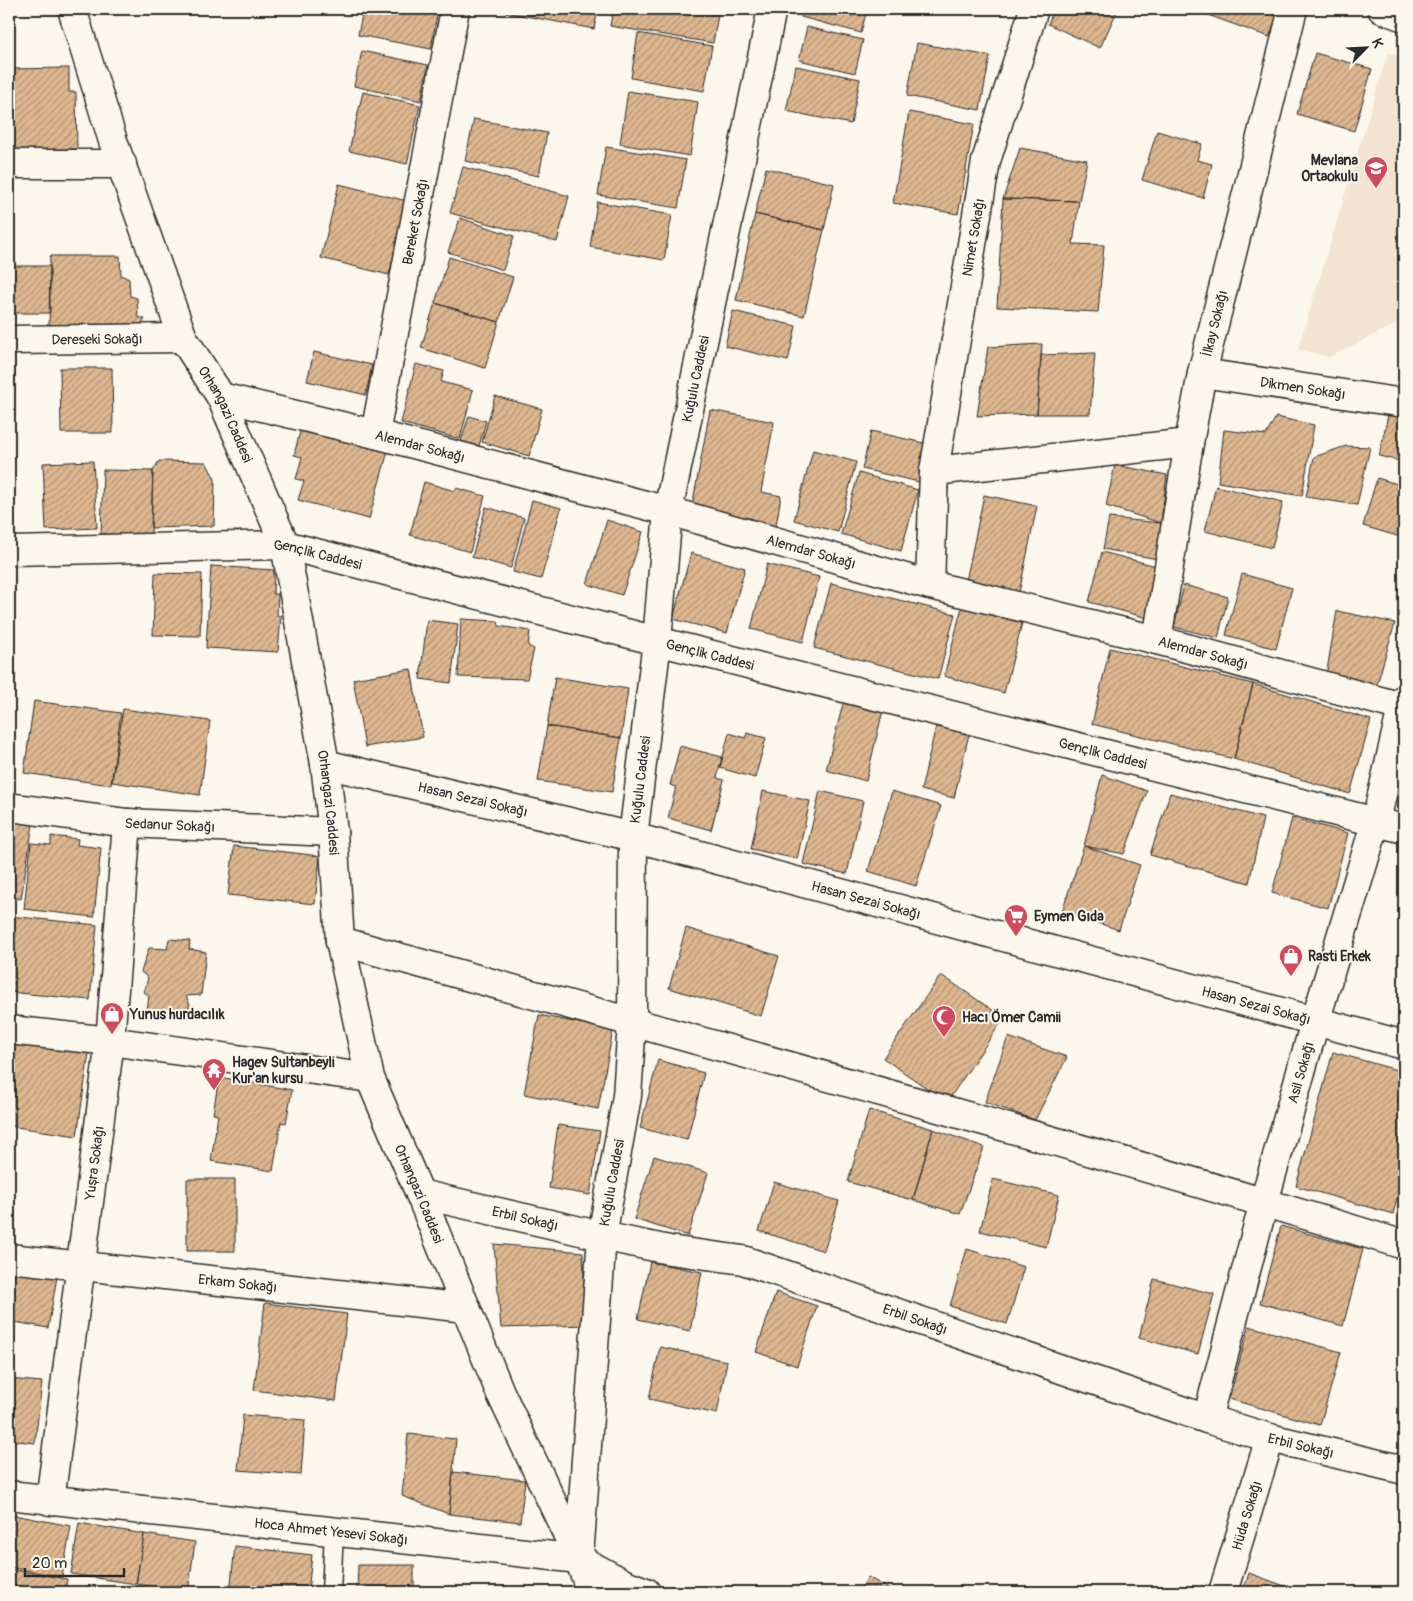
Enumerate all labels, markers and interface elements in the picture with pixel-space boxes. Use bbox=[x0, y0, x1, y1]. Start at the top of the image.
north arrow bbox=[1340, 22, 1390, 72]
text: K bbox=[1368, 36, 1387, 51]
place label: Mevlana Ortaokulu bbox=[1301, 152, 1358, 185]
school or university icon: Mevlana Ortaokulu bbox=[1363, 155, 1389, 189]
street label: Bereket Sokağı bbox=[399, 177, 432, 266]
street label: Nimet Sokağı bbox=[959, 197, 989, 278]
street label: İlkay Sokağı bbox=[1198, 288, 1231, 358]
street label: Dereseki Sokağı bbox=[51, 330, 143, 349]
street label: Kuğulu Caddesi bbox=[679, 334, 713, 424]
street label: Orhangazi Caddesi bbox=[194, 363, 256, 466]
street label: Dikmen Sokağı bbox=[1259, 374, 1347, 403]
street label: Alemdar Sokağı bbox=[373, 426, 467, 466]
street label: Alemdar Sokağı bbox=[764, 531, 858, 573]
street label: Gençlik Caddesi bbox=[273, 537, 364, 574]
street label: Alemdar Sokağı bbox=[1156, 633, 1250, 673]
street label: Gençlik Caddesi bbox=[664, 636, 756, 674]
street label: Kuğulu Caddesi bbox=[627, 734, 654, 824]
street label: Gençlik Caddesi bbox=[1057, 734, 1149, 773]
street label: Orhangazi Caddesi bbox=[314, 749, 342, 856]
street label: Hasan Sezai Sokağı bbox=[416, 778, 529, 821]
street label: Sedanur Sokağı bbox=[124, 815, 215, 836]
street label: Hasan Sezai Sokağı bbox=[810, 878, 922, 923]
supermarket icon: Eymen Gıda bbox=[1003, 903, 1029, 937]
place label: Eymen Gıda bbox=[1034, 908, 1104, 925]
shop icon: Rasti Erkek bbox=[1278, 943, 1304, 977]
place label: Rasti Erkek bbox=[1308, 948, 1371, 965]
street label: Hasan Sezai Sokağı bbox=[1200, 983, 1313, 1028]
shop icon: Yunus hurdacılık bbox=[99, 1001, 125, 1035]
mosque icon: Hacı Ömer Camii bbox=[931, 1004, 957, 1038]
place label: Yunus hurdacılık bbox=[129, 1006, 225, 1023]
place label: Hacı Ömer Camii bbox=[962, 1008, 1061, 1026]
street label: Asil Sokağı bbox=[1284, 1040, 1318, 1105]
place label: Hagev Sultanbeyli Kur'an kursu bbox=[232, 1054, 335, 1087]
temple icon: Hagev Sultanbeyli Kur'an kursu bbox=[201, 1057, 227, 1091]
street label: Yuşra Sokağı bbox=[81, 1125, 108, 1202]
street label: Kuğulu Caddesi bbox=[596, 1137, 628, 1228]
street label: Orhangazi Caddesi bbox=[391, 1142, 447, 1246]
street label: Erbil Sokağı bbox=[490, 1203, 560, 1235]
street label: Erkam Sokağı bbox=[197, 1271, 278, 1296]
street label: Erbil Sokağı bbox=[881, 1301, 950, 1338]
street label: Erbil Sokağı bbox=[1266, 1430, 1335, 1462]
street label: Hüda Sokağı bbox=[1228, 1479, 1265, 1552]
street label: Hoca Ahmet Yesevi Sokağı bbox=[253, 1515, 409, 1549]
scale bar bbox=[25, 1546, 124, 1578]
text: 20 m bbox=[32, 1554, 67, 1573]

